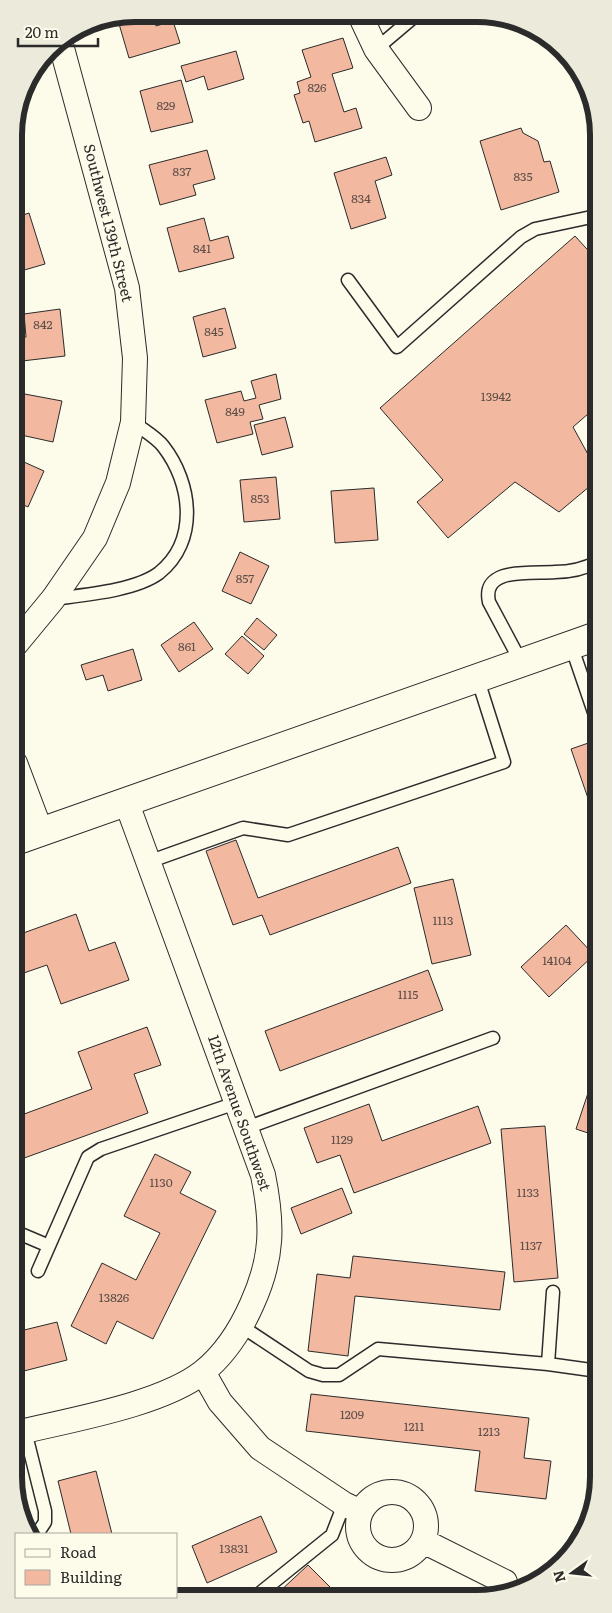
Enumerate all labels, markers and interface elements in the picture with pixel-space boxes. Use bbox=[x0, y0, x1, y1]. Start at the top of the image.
scale bar bbox=[18, 15, 98, 47]
text: 20 m bbox=[25, 20, 59, 43]
house number: 826 bbox=[308, 78, 327, 96]
house number: 829 bbox=[157, 96, 175, 114]
street label: Southwest 139th Street bbox=[79, 141, 140, 304]
house number: 837 bbox=[173, 162, 191, 180]
house number: 835 bbox=[513, 167, 533, 185]
house number: 834 bbox=[351, 189, 371, 207]
house number: 841 bbox=[193, 239, 211, 257]
house number: 842 bbox=[33, 315, 53, 333]
house number: 845 bbox=[204, 322, 224, 340]
house number: 13942 bbox=[481, 387, 511, 405]
house number: 849 bbox=[225, 402, 245, 420]
house number: 853 bbox=[250, 489, 270, 507]
house number: 857 bbox=[236, 569, 254, 587]
house number: 861 bbox=[178, 637, 196, 655]
house number: 1113 bbox=[432, 911, 454, 929]
house number: 14104 bbox=[542, 951, 572, 969]
house number: 1115 bbox=[398, 985, 418, 1003]
street label: 12th Avenue Southwest bbox=[203, 1031, 278, 1194]
house number: 1129 bbox=[331, 1130, 353, 1148]
house number: 1130 bbox=[149, 1173, 173, 1191]
house number: 1133 bbox=[517, 1183, 539, 1201]
house number: 1137 bbox=[520, 1236, 542, 1254]
house number: 13826 bbox=[99, 1288, 130, 1306]
house number: 1209 bbox=[340, 1405, 364, 1423]
house number: 1211 bbox=[404, 1417, 424, 1435]
house number: 1213 bbox=[478, 1422, 500, 1440]
legend bbox=[15, 1533, 178, 1598]
house number: 13831 bbox=[219, 1539, 249, 1557]
text: Road bbox=[60, 1540, 96, 1563]
north arrow bbox=[547, 1548, 597, 1598]
text: Building bbox=[60, 1565, 122, 1588]
text: N bbox=[547, 1568, 570, 1585]

